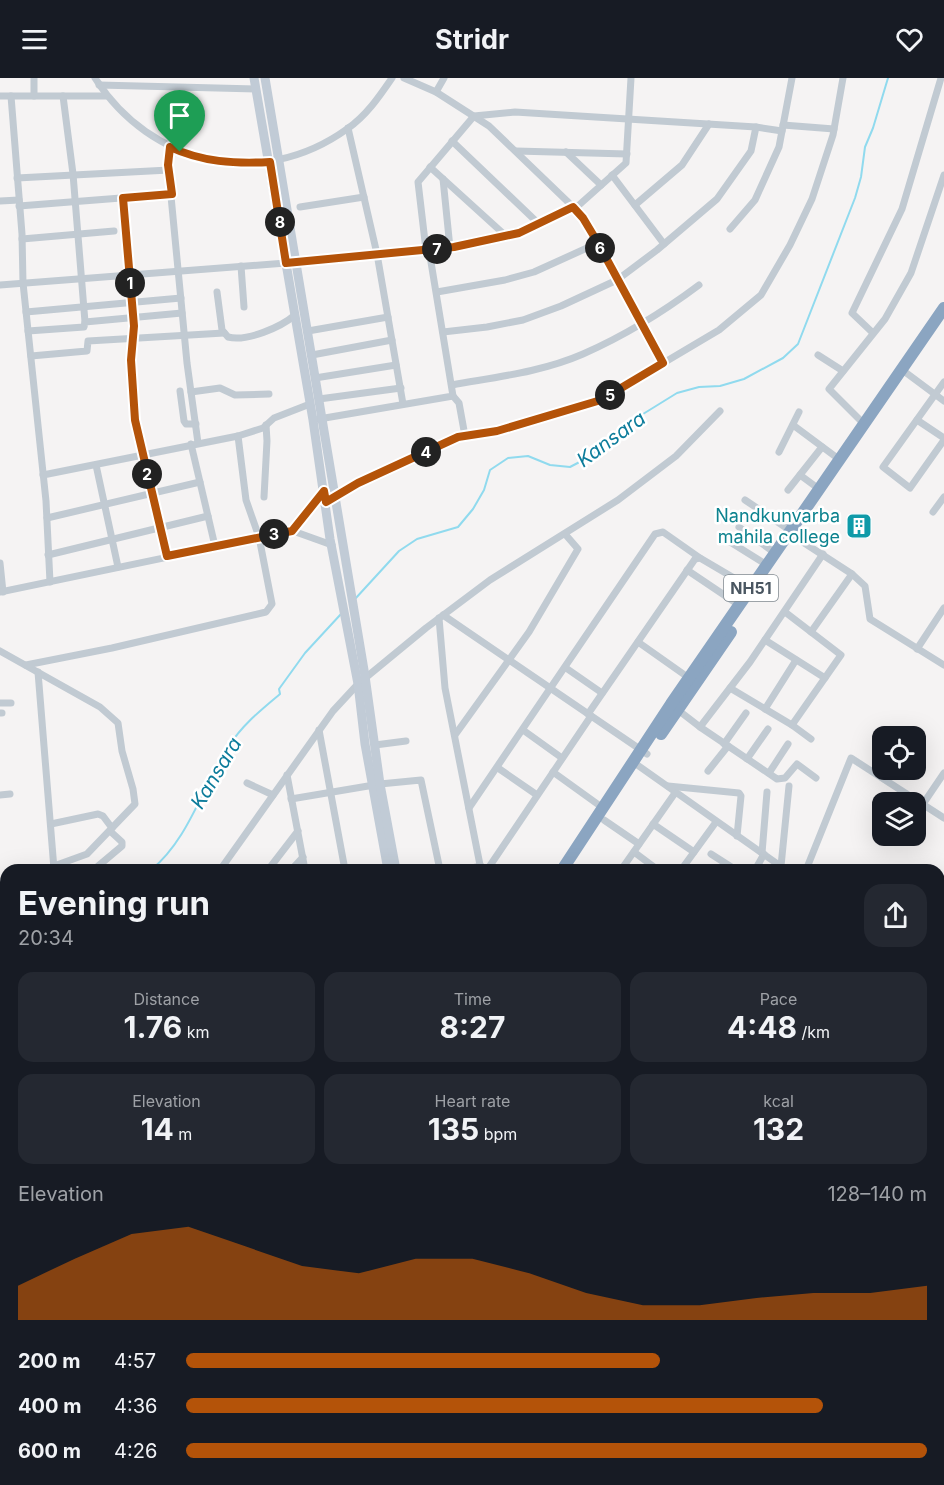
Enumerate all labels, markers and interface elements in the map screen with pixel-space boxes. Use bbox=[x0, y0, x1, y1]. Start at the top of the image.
icon: menu bbox=[18, 23, 51, 56]
text: Stridr bbox=[435, 23, 509, 56]
icon: heart bbox=[893, 23, 926, 56]
pin bbox=[154, 90, 205, 152]
icon: arrive bbox=[163, 99, 196, 132]
pin: 8 bbox=[265, 207, 295, 237]
text: 8 bbox=[275, 212, 285, 232]
pin: 6 bbox=[585, 233, 615, 263]
pin: 7 bbox=[422, 234, 452, 264]
text: 6 bbox=[595, 238, 605, 258]
text: 7 bbox=[432, 239, 442, 259]
pin: 1 bbox=[115, 268, 145, 298]
text: 1 bbox=[127, 273, 133, 293]
pin: 5 bbox=[595, 380, 625, 410]
text: 5 bbox=[605, 385, 615, 405]
water label: Kansara bbox=[572, 406, 650, 472]
pin: 4 bbox=[411, 437, 441, 467]
text: 4 bbox=[421, 442, 431, 462]
pin: 2 bbox=[132, 459, 162, 489]
text: 2 bbox=[142, 464, 152, 484]
place label: Nandkunvarba mahila college bbox=[715, 505, 840, 547]
building icon: Nandkunvarba mahila college bbox=[844, 511, 874, 541]
pin: 3 bbox=[259, 519, 289, 549]
text: 3 bbox=[269, 524, 279, 544]
road number: NH51 bbox=[724, 575, 778, 601]
map controls bbox=[872, 726, 926, 846]
button: locate bbox=[872, 726, 926, 780]
water label: Kansara bbox=[185, 733, 247, 813]
button: layers bbox=[872, 792, 926, 846]
text: Evening run bbox=[18, 883, 210, 923]
button: share bbox=[864, 884, 927, 947]
text: 20:34 bbox=[18, 926, 74, 950]
text: Distance bbox=[133, 989, 200, 1009]
text: Time bbox=[454, 989, 491, 1009]
text: Pace bbox=[760, 989, 797, 1009]
text: 1.76 bbox=[124, 1009, 182, 1045]
text: 8:27 bbox=[440, 1009, 505, 1045]
text: 4:48 bbox=[727, 1009, 797, 1045]
text: km bbox=[182, 1022, 209, 1042]
text: /km bbox=[797, 1022, 830, 1042]
text: Elevation bbox=[132, 1091, 201, 1111]
text: Heart rate bbox=[435, 1091, 510, 1111]
text: kcal bbox=[763, 1091, 794, 1111]
text: 14 bbox=[141, 1111, 174, 1147]
text: 135 bbox=[428, 1111, 479, 1147]
text: 132 bbox=[753, 1111, 804, 1147]
text: m bbox=[174, 1124, 192, 1144]
text: bpm bbox=[479, 1124, 517, 1144]
text: Elevation bbox=[18, 1182, 104, 1206]
text: 128–140 m bbox=[827, 1182, 927, 1206]
text: 200 m bbox=[18, 1349, 81, 1373]
text: 4:57 bbox=[114, 1349, 156, 1373]
text: 400 m bbox=[18, 1394, 82, 1418]
text: 4:36 bbox=[114, 1394, 157, 1418]
text: 600 m bbox=[18, 1439, 81, 1463]
text: 4:26 bbox=[114, 1439, 157, 1463]

